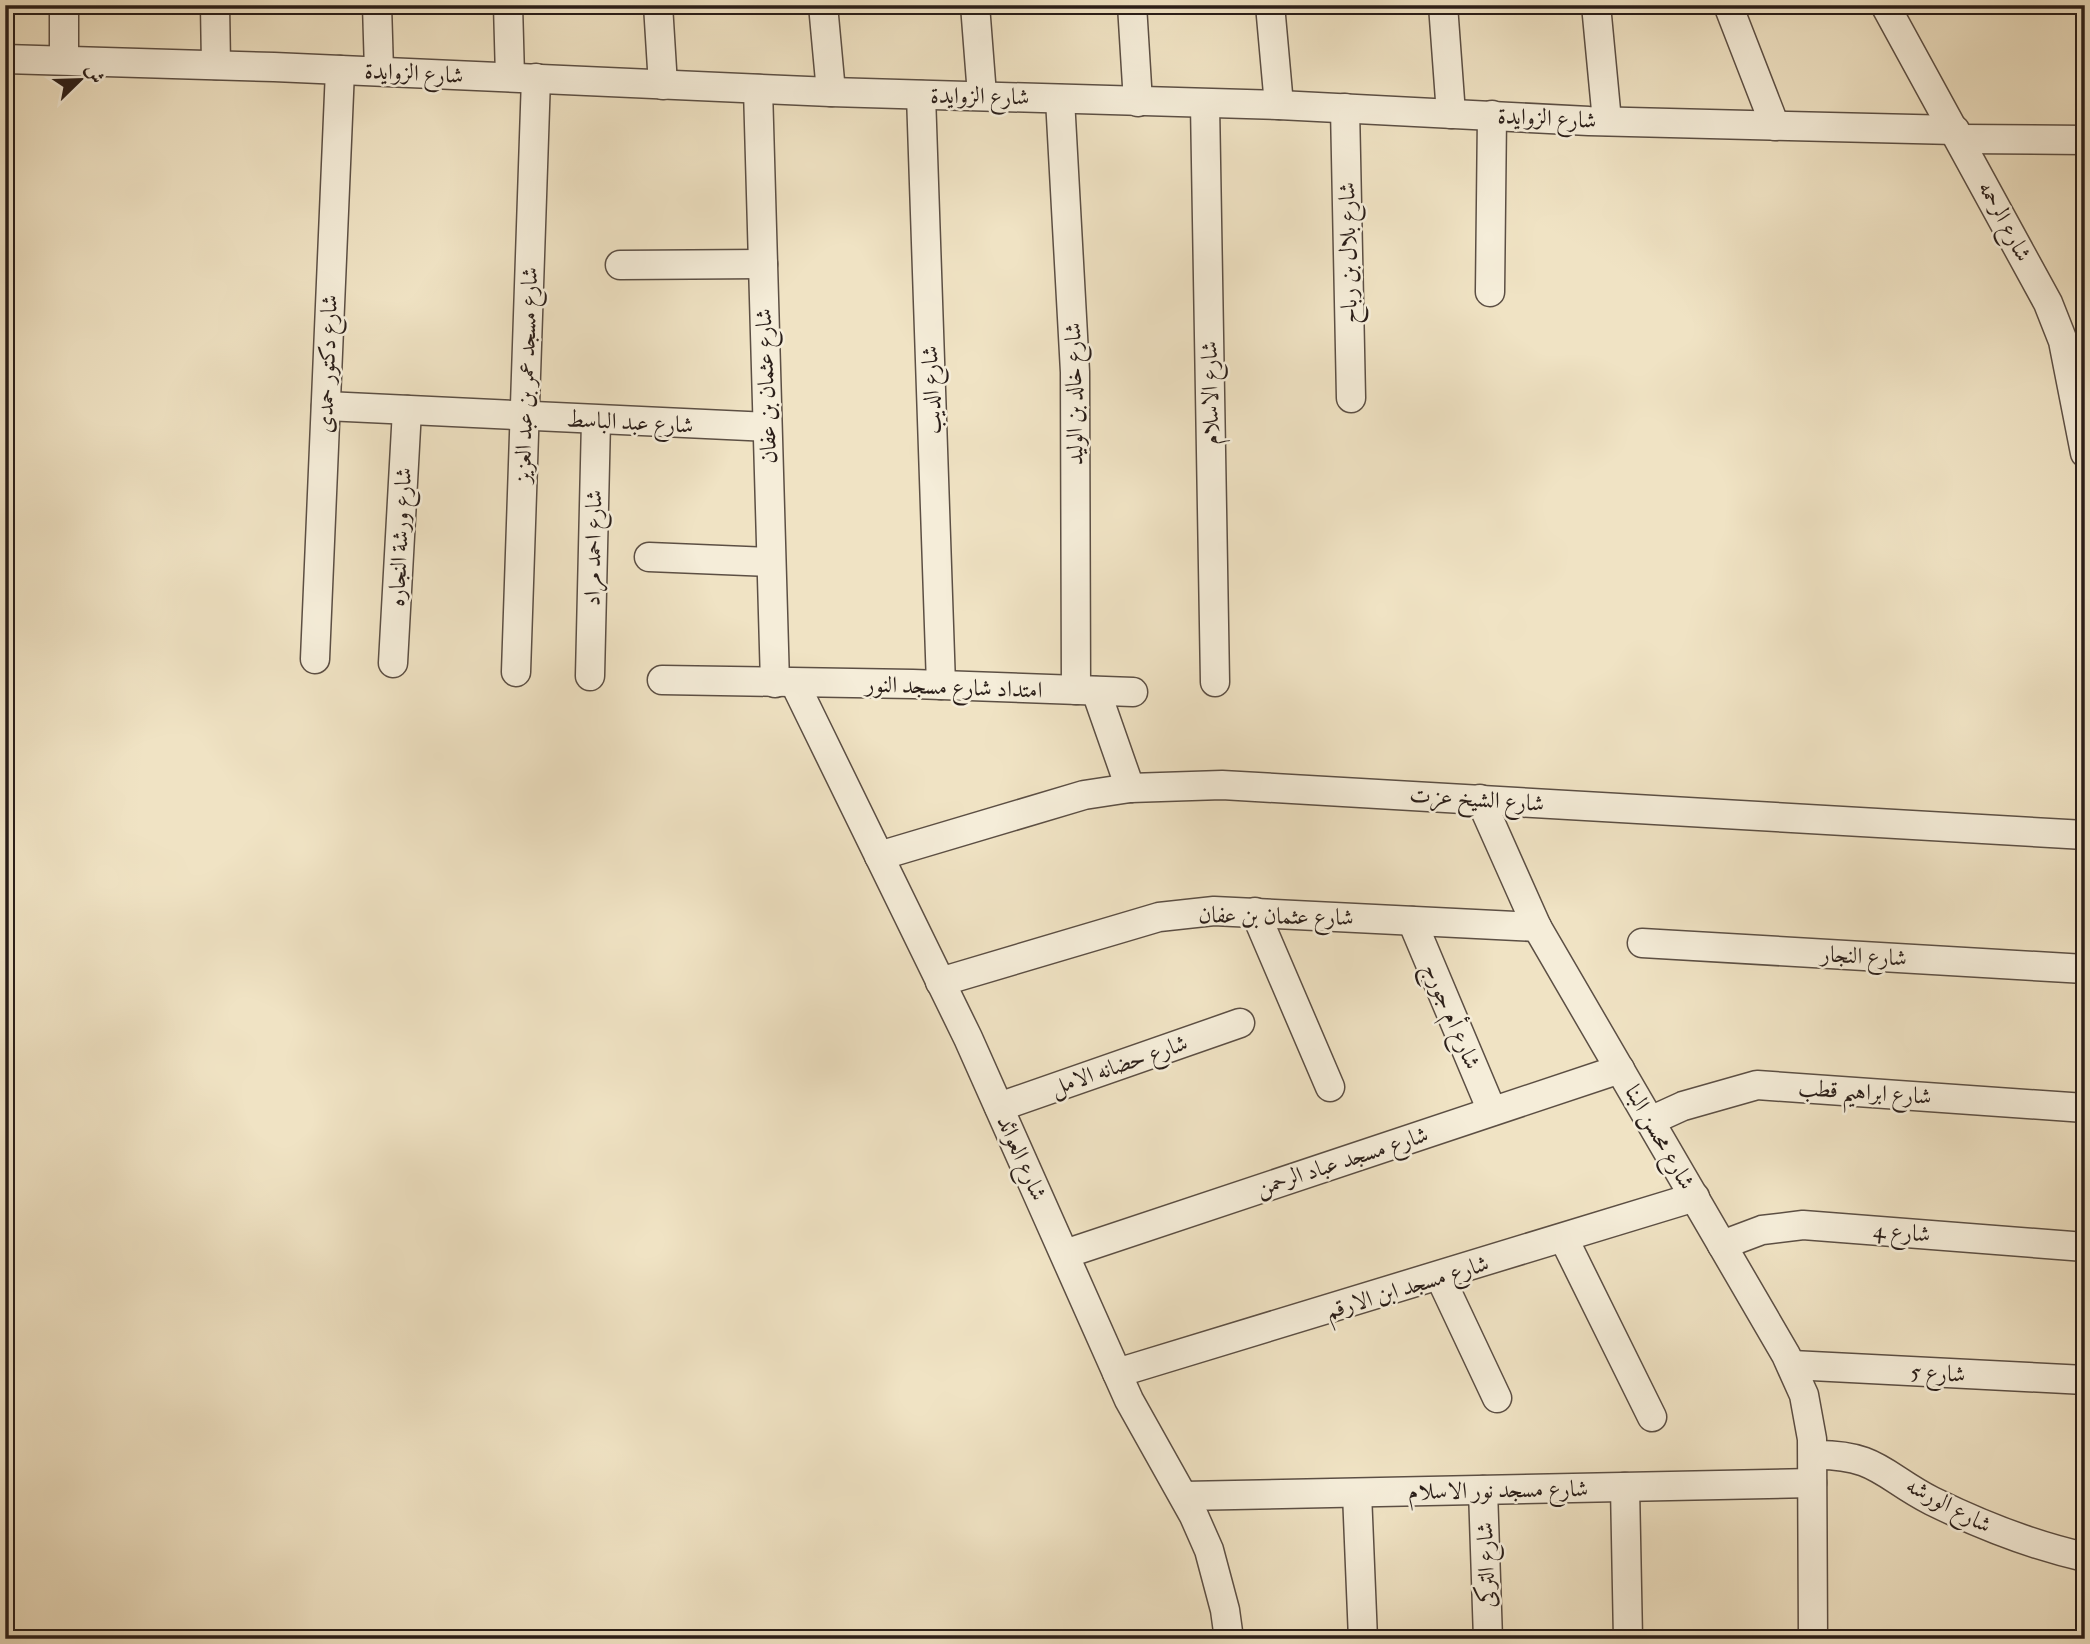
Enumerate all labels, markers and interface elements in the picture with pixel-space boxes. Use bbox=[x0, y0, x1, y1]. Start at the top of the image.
north arrow bbox=[46, 46, 116, 116]
street label: شارع الزوايدة bbox=[363, 56, 464, 95]
text: ش bbox=[80, 60, 109, 87]
street label: شارع الزوايدة bbox=[930, 81, 1030, 116]
street label: شارع الزوايدة bbox=[1496, 101, 1597, 140]
street label: شارع الرحمه bbox=[1967, 176, 2038, 269]
street label: شارع بلال بن رباح bbox=[1332, 182, 1370, 324]
street label: شارع مسجد عمر بن عبد العزيز bbox=[508, 266, 549, 486]
street label: شارع دكتور حمدى bbox=[310, 294, 349, 434]
street label: شارع عثمان بن عفان bbox=[749, 308, 788, 464]
street label: شارع خالد بن الوليد bbox=[1058, 322, 1095, 466]
street label: شارع الاسلام bbox=[1195, 341, 1230, 445]
street label: شارع الديب bbox=[915, 345, 952, 435]
street label: شارع عبد الباسط bbox=[565, 404, 694, 445]
street label: شارع ورشة النجاره bbox=[382, 467, 423, 608]
street label: شارع احمد مراد bbox=[577, 490, 614, 607]
street label: امتداد شارع مسجد النور bbox=[863, 669, 1043, 710]
street label: شارع الشيخ عزت bbox=[1408, 780, 1545, 824]
street label: شارع عثمان بن عفان bbox=[1198, 900, 1354, 937]
street label: شارع النجار bbox=[1818, 939, 1908, 978]
street label: شارع أم جورج bbox=[1411, 958, 1489, 1076]
street label: شارع حضانه الامل bbox=[1047, 1028, 1193, 1107]
street label: شارع ابراهيم قطب bbox=[1797, 1073, 1933, 1119]
street label: شارع محسن البنا bbox=[1614, 1079, 1702, 1197]
street label: شارع العوائد bbox=[986, 1111, 1054, 1207]
street label: شارع مسجد عباد الرحمن bbox=[1252, 1119, 1433, 1207]
street label: شارع 4 bbox=[1872, 1215, 1932, 1254]
street label: شارع مسجد ابن الارقم bbox=[1322, 1248, 1494, 1332]
street label: شارع 5 bbox=[1910, 1357, 1966, 1394]
street label: شارع الورشه bbox=[1899, 1470, 1997, 1544]
street label: شارع مسجد نور الاسلام bbox=[1408, 1474, 1588, 1511]
street label: شارع التركى bbox=[1470, 1522, 1507, 1608]

